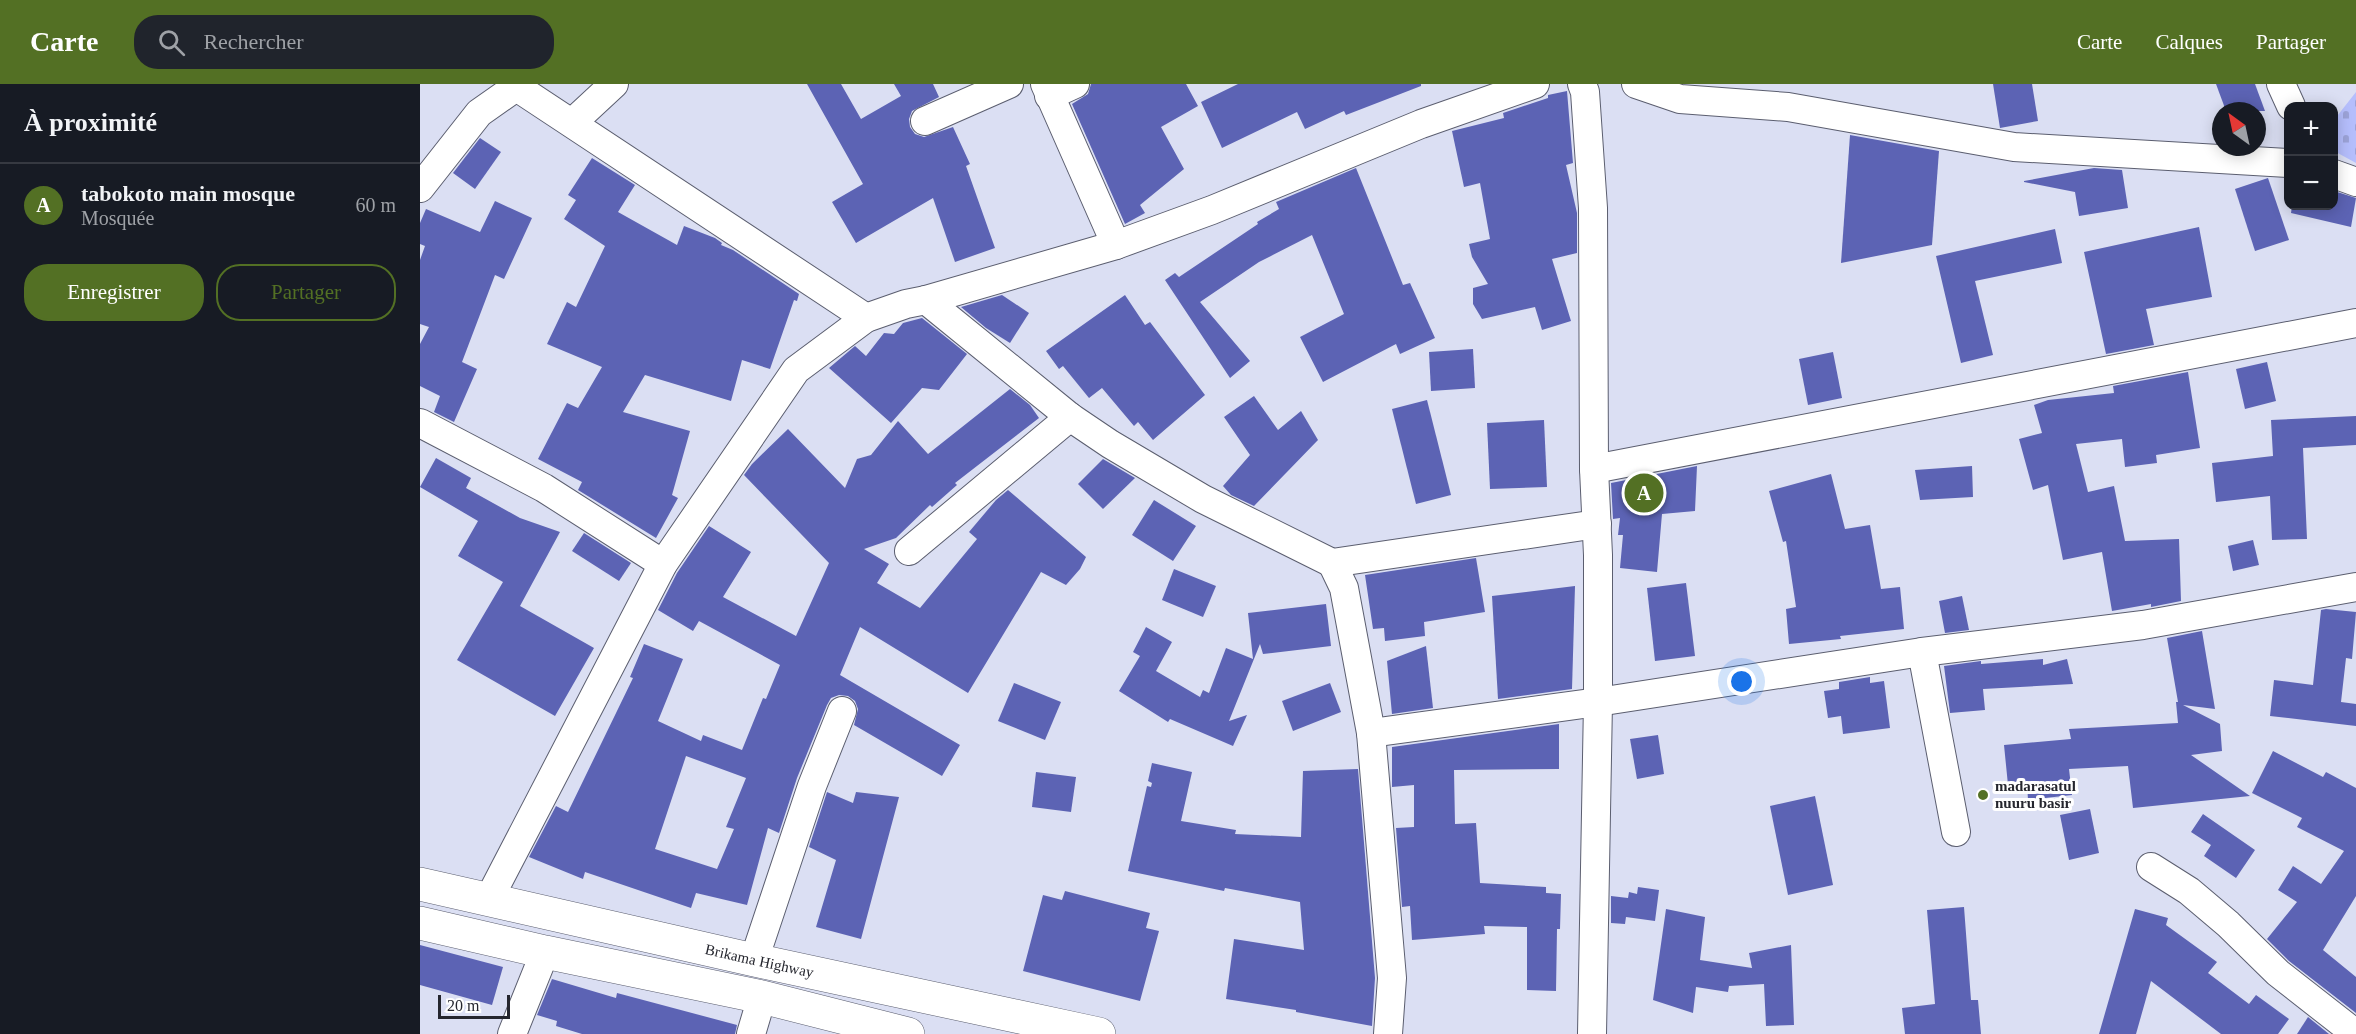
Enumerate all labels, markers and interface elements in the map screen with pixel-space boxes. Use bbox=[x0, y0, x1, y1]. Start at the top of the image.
search box bbox=[134, 15, 554, 69]
text: Carte bbox=[30, 26, 98, 57]
icon: search bbox=[155, 26, 188, 59]
text: Rechercher bbox=[203, 29, 304, 54]
text: Carte bbox=[2077, 30, 2122, 54]
text: Calques bbox=[2155, 30, 2223, 54]
text: Partager bbox=[2256, 30, 2326, 54]
north arrow bbox=[2212, 102, 2266, 156]
map controls bbox=[2284, 102, 2338, 210]
button: + bbox=[2284, 102, 2338, 156]
text: À proximité bbox=[24, 108, 157, 137]
button: − bbox=[2284, 156, 2338, 210]
text: tabokoto main mosque bbox=[81, 181, 295, 206]
text: A bbox=[36, 194, 51, 216]
text: 60 m bbox=[355, 194, 396, 216]
text: Mosquée bbox=[81, 207, 154, 229]
button: Enregistrer bbox=[24, 264, 204, 321]
button: Partager bbox=[216, 264, 396, 321]
pin: A bbox=[1624, 470, 1664, 516]
your location bbox=[1727, 667, 1756, 696]
place label: madarasatul nuuru basir bbox=[1995, 778, 2076, 811]
marker: madarasatul nuuru basir bbox=[1976, 788, 1990, 802]
street label: Brikama Highway bbox=[704, 941, 816, 981]
scale bar bbox=[438, 992, 510, 1020]
text: 20 m bbox=[447, 997, 479, 1014]

